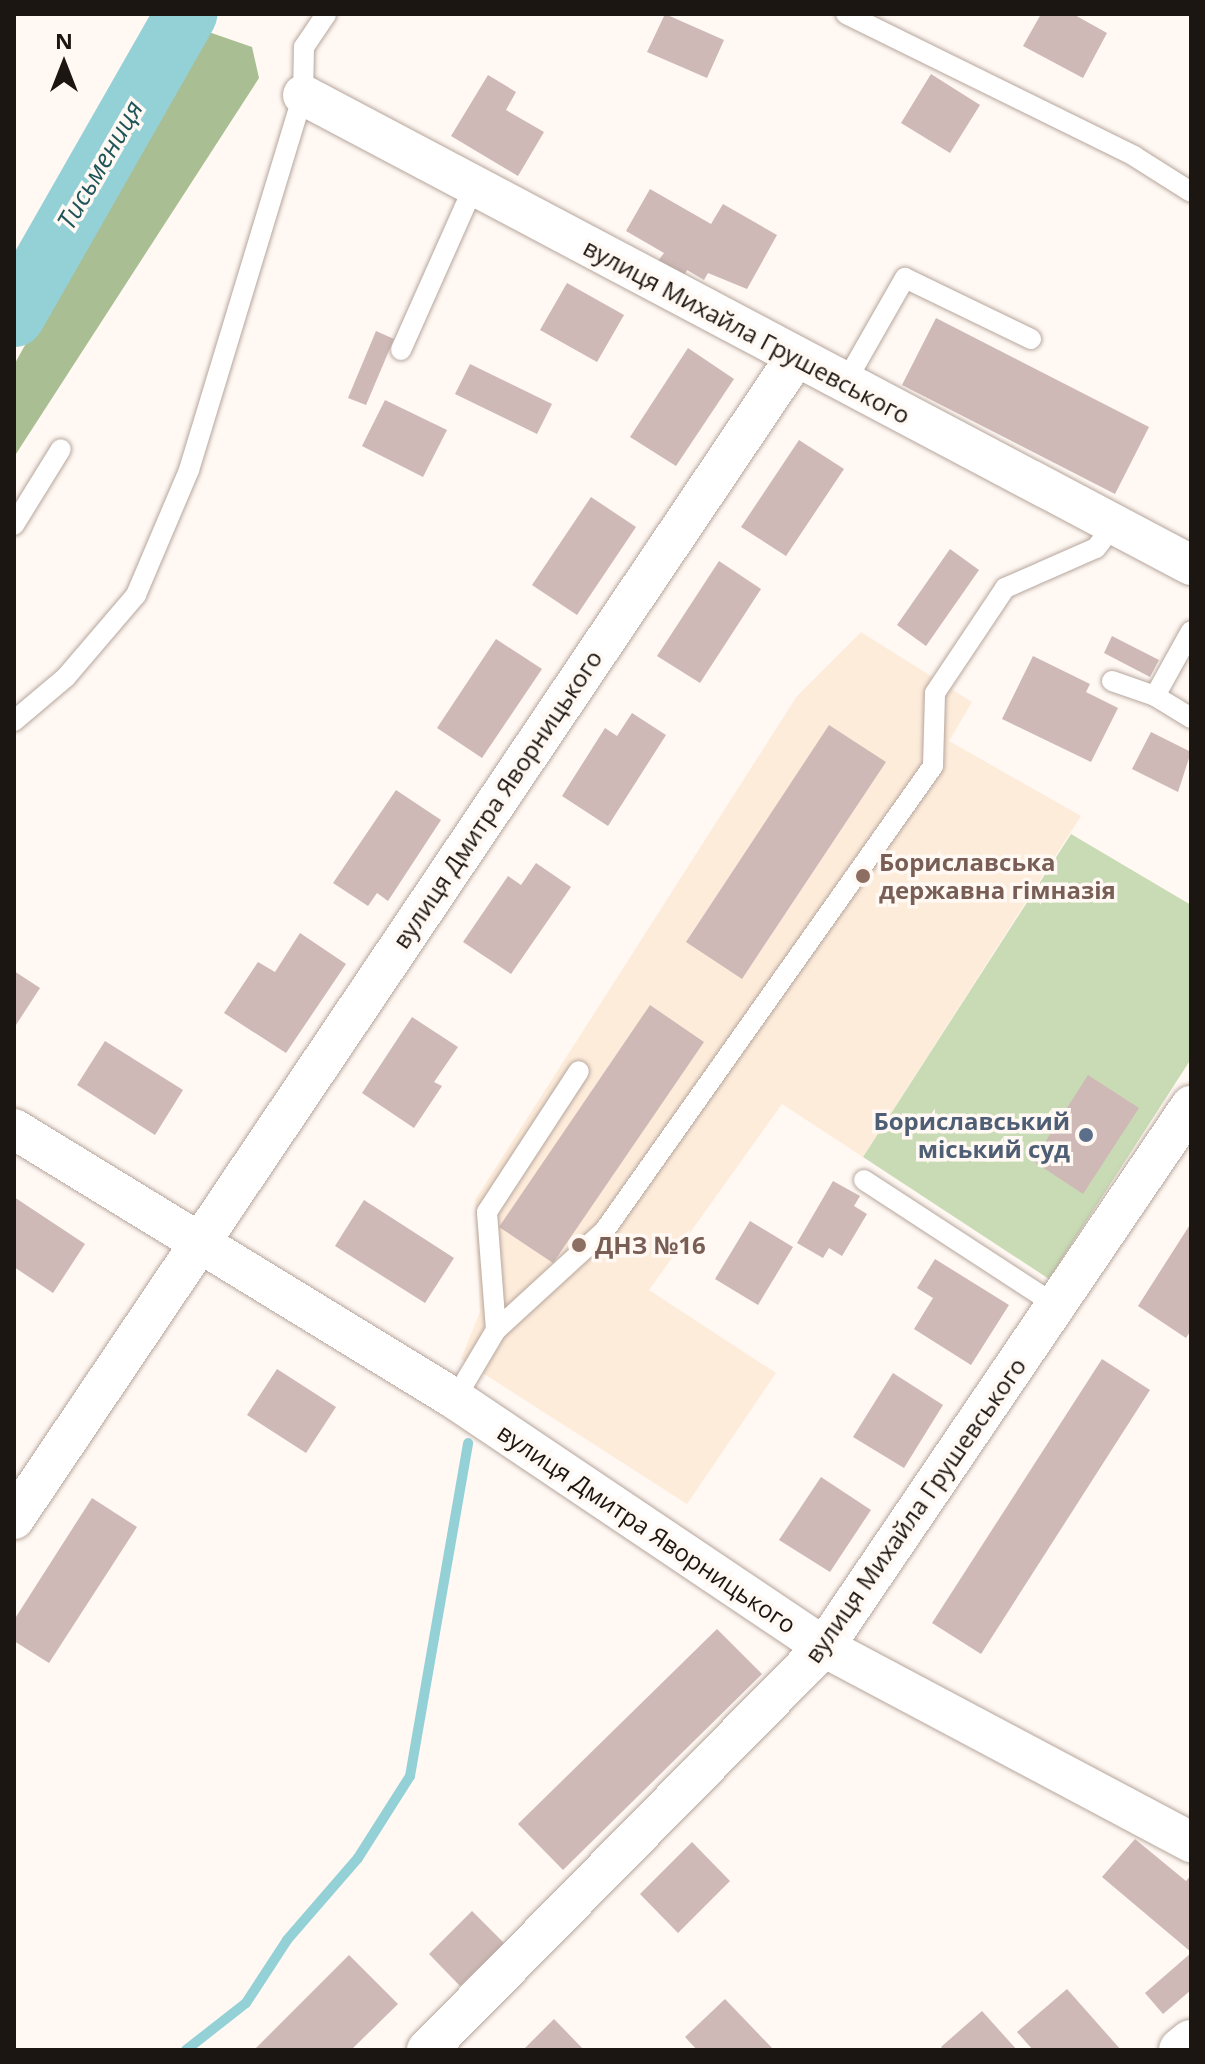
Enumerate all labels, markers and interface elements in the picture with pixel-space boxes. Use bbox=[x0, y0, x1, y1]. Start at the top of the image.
north arrow bbox=[24, 24, 104, 104]
text: N bbox=[55, 25, 73, 55]
water label: Тисьмениця bbox=[51, 95, 149, 235]
street label: вулиця Михайла Грушевського bbox=[579, 232, 915, 430]
street label: вулиця Дмитра Яворницького bbox=[386, 644, 608, 954]
place label: Бориславська державна гімназія bbox=[879, 848, 1116, 904]
marker: Бориславська державна гімназія bbox=[854, 867, 872, 885]
place label: Бориславський міський суд bbox=[873, 1107, 1070, 1163]
marker: Бориславський міський суд bbox=[1077, 1126, 1095, 1144]
place label: ДНЗ №16 bbox=[595, 1231, 706, 1259]
marker: ДНЗ №16 bbox=[570, 1236, 588, 1254]
street label: вулиця Михайла Грушевського bbox=[798, 1352, 1032, 1668]
street label: вулиця Дмитра Яворницького bbox=[492, 1417, 802, 1639]

